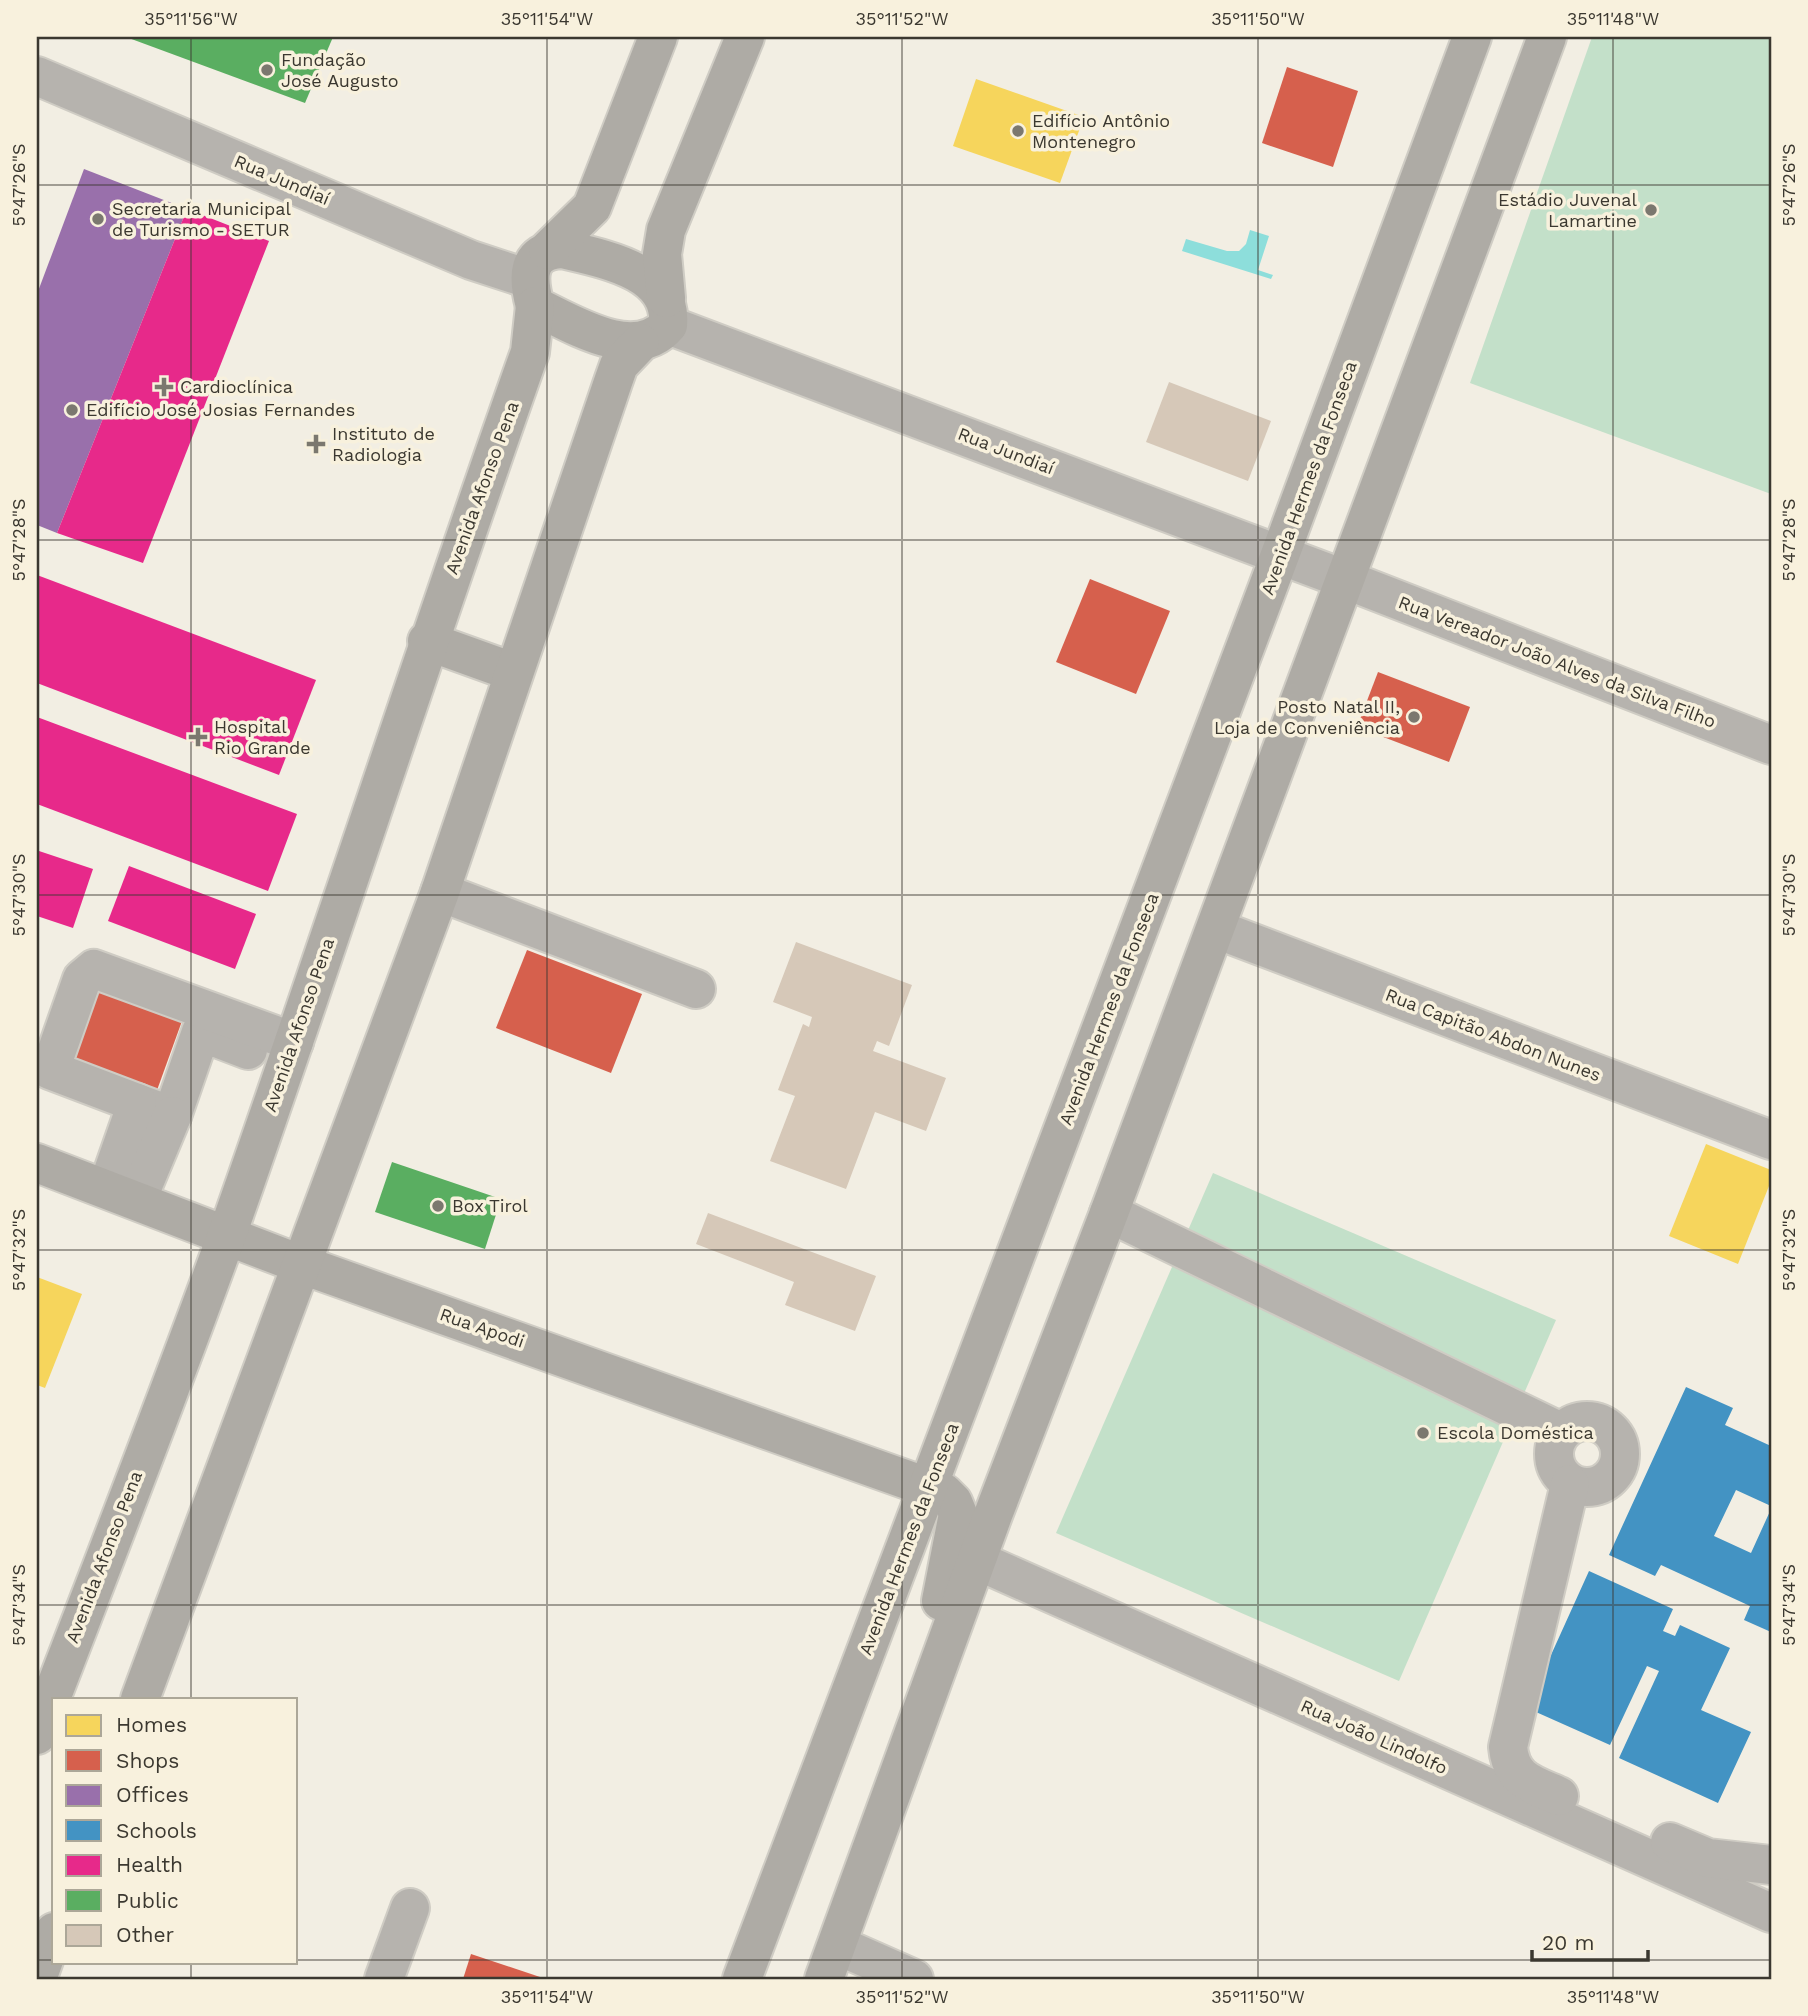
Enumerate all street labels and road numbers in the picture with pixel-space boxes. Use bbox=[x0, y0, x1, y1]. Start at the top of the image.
street label: Rua Jundiaí bbox=[231, 150, 333, 209]
street label: Avenida Hermes da Fonseca bbox=[1256, 358, 1361, 598]
street label: Avenida Afonso Pena bbox=[440, 398, 523, 577]
street label: Rua Jundiaí bbox=[955, 423, 1058, 479]
street label: Rua Vereador João Alves da Silva Filho bbox=[1396, 591, 1719, 732]
street label: Avenida Hermes da Fonseca bbox=[1054, 890, 1163, 1128]
street label: Avenida Afonso Pena bbox=[259, 935, 338, 1115]
street label: Rua Capitão Abdon Nunes bbox=[1382, 984, 1604, 1085]
street label: Rua Apodi bbox=[437, 1303, 527, 1352]
street label: Avenida Hermes da Fonseca bbox=[854, 1420, 963, 1658]
street label: Avenida Afonso Pena bbox=[61, 1468, 146, 1646]
street label: Rua João Lindolfo bbox=[1298, 1695, 1451, 1778]

